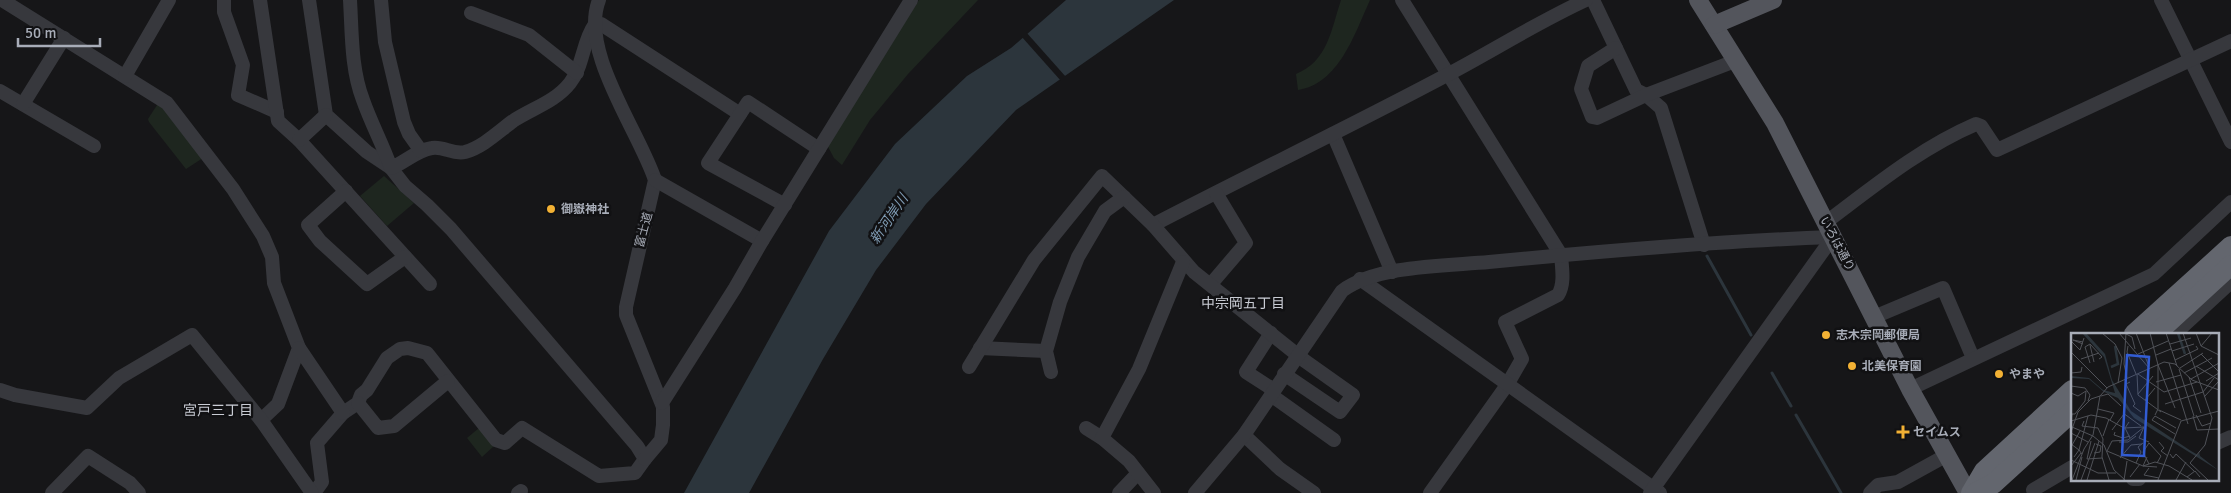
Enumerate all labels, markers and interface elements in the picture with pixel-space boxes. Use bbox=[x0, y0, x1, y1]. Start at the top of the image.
scale bar bbox=[18, 15, 100, 47]
text: 50 m bbox=[25, 24, 56, 42]
water label: 新河岸川 bbox=[866, 189, 913, 247]
place label: 御嶽神社 bbox=[561, 202, 609, 217]
marker: 御嶽神社 bbox=[545, 203, 557, 215]
street label: 富士道 bbox=[632, 211, 656, 249]
street label: いろは通り bbox=[1816, 214, 1858, 274]
district label: 中宗岡五丁目 bbox=[1201, 295, 1285, 312]
place label: 志木宗岡郵便局 bbox=[1836, 328, 1920, 343]
marker: 志木宗岡郵便局 bbox=[1820, 329, 1832, 341]
inset map bbox=[2071, 333, 2218, 480]
place label: 北美保育園 bbox=[1862, 359, 1922, 374]
marker: 北美保育園 bbox=[1846, 360, 1858, 372]
place label: やまや bbox=[2009, 367, 2045, 382]
marker: やまや bbox=[1993, 368, 2005, 380]
district label: 宮戸三丁目 bbox=[183, 402, 253, 419]
place label: セイムス bbox=[1913, 425, 1961, 440]
marker: セイムス bbox=[1897, 426, 1909, 438]

